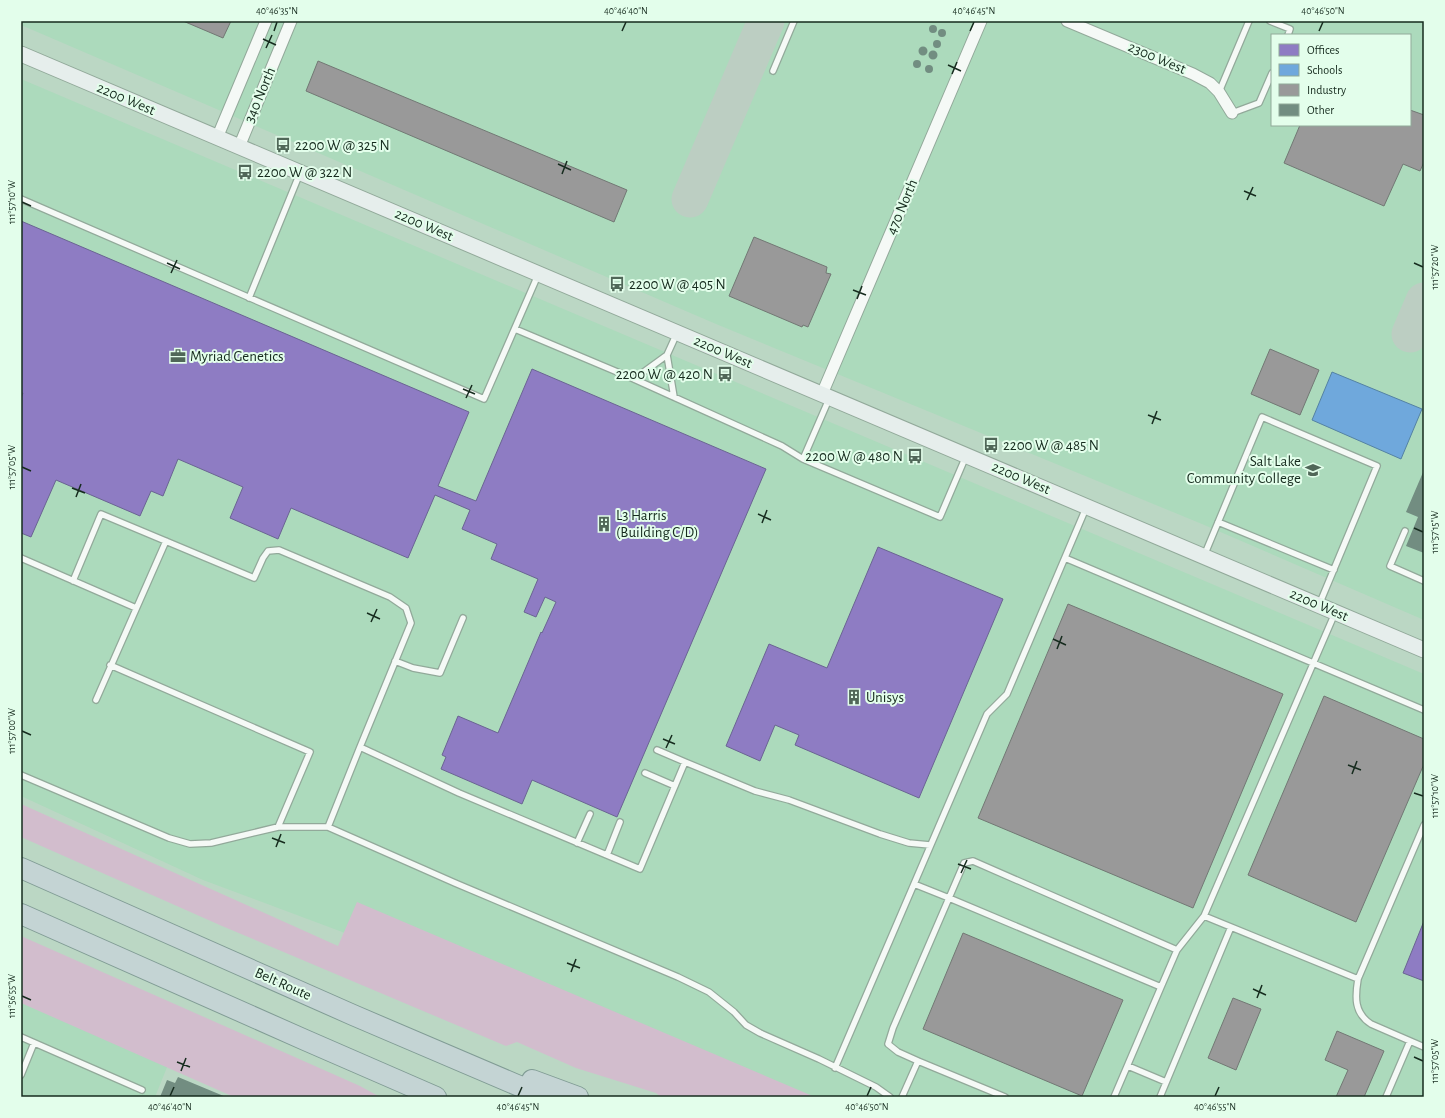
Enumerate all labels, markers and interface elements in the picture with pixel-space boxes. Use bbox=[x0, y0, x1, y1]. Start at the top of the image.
text: 40°46'35"N bbox=[256, 6, 298, 16]
text: 40°46'40"N bbox=[604, 6, 648, 16]
text: 40°46'45"N bbox=[953, 6, 995, 16]
text: 40°46'50"N bbox=[1301, 6, 1345, 16]
legend bbox=[1271, 34, 1411, 126]
street label: 2300 West bbox=[1126, 39, 1188, 77]
text: Offices bbox=[1307, 44, 1340, 56]
text: Schools bbox=[1307, 64, 1342, 76]
street label: 340 North bbox=[242, 65, 278, 125]
street label: 2200 West bbox=[95, 80, 158, 118]
text: Industry bbox=[1307, 84, 1346, 97]
text: Other bbox=[1307, 104, 1334, 116]
bus stop icon: 2200 W @ 325 N bbox=[274, 136, 292, 154]
place label: 2200 W @ 325 N bbox=[295, 138, 390, 153]
bus stop icon: 2200 W @ 322 N bbox=[236, 163, 254, 181]
place label: 2200 W @ 322 N bbox=[257, 165, 352, 180]
street label: 470 North bbox=[884, 177, 920, 237]
text: 111°57'10"W bbox=[7, 180, 17, 224]
street label: 2200 West bbox=[393, 206, 456, 244]
text: 111°57'20"W bbox=[1430, 244, 1440, 289]
bus stop icon: 2200 W @ 405 N bbox=[608, 275, 626, 293]
place label: 2200 W @ 405 N bbox=[629, 277, 726, 292]
street label: 2200 West bbox=[692, 333, 755, 371]
office icon: Myriad Genetics bbox=[169, 347, 187, 365]
place label: Myriad Genetics bbox=[190, 349, 284, 364]
bus stop icon: 2200 W @ 420 N bbox=[716, 365, 734, 383]
place label: 2200 W @ 420 N bbox=[616, 367, 713, 382]
bus stop icon: 2200 W @ 485 N bbox=[982, 436, 1000, 454]
place label: 2200 W @ 485 N bbox=[1003, 438, 1099, 453]
text: 111°57'05"W bbox=[7, 445, 17, 489]
bus stop icon: 2200 W @ 480 N bbox=[906, 447, 924, 465]
place label: 2200 W @ 480 N bbox=[805, 449, 903, 464]
place label: Salt Lake Community College bbox=[1187, 454, 1301, 486]
street label: 2200 West bbox=[990, 459, 1053, 497]
school or university icon: Salt Lake Community College bbox=[1304, 461, 1322, 479]
place label: L3 Harris (Building C/D) bbox=[616, 508, 699, 540]
text: 111°57'15"W bbox=[1430, 511, 1440, 553]
building icon: L3 Harris (Building C/D) bbox=[595, 515, 613, 533]
street label: 2200 West bbox=[1288, 586, 1351, 624]
building icon: Unisys bbox=[845, 688, 863, 706]
place label: Unisys bbox=[866, 690, 904, 705]
text: 111°57'00"W bbox=[7, 708, 17, 754]
text: 111°57'10"W bbox=[1430, 774, 1440, 818]
street label: Belt Route bbox=[253, 965, 314, 1003]
text: 111°56'55"W bbox=[7, 974, 17, 1018]
text: 111°57'05"W bbox=[1430, 1039, 1440, 1083]
text: 40°46'40"N bbox=[148, 1102, 192, 1112]
text: 40°46'45"N bbox=[497, 1102, 539, 1112]
text: 40°46'50"N bbox=[845, 1102, 889, 1112]
text: 40°46'55"N bbox=[1194, 1102, 1236, 1112]

